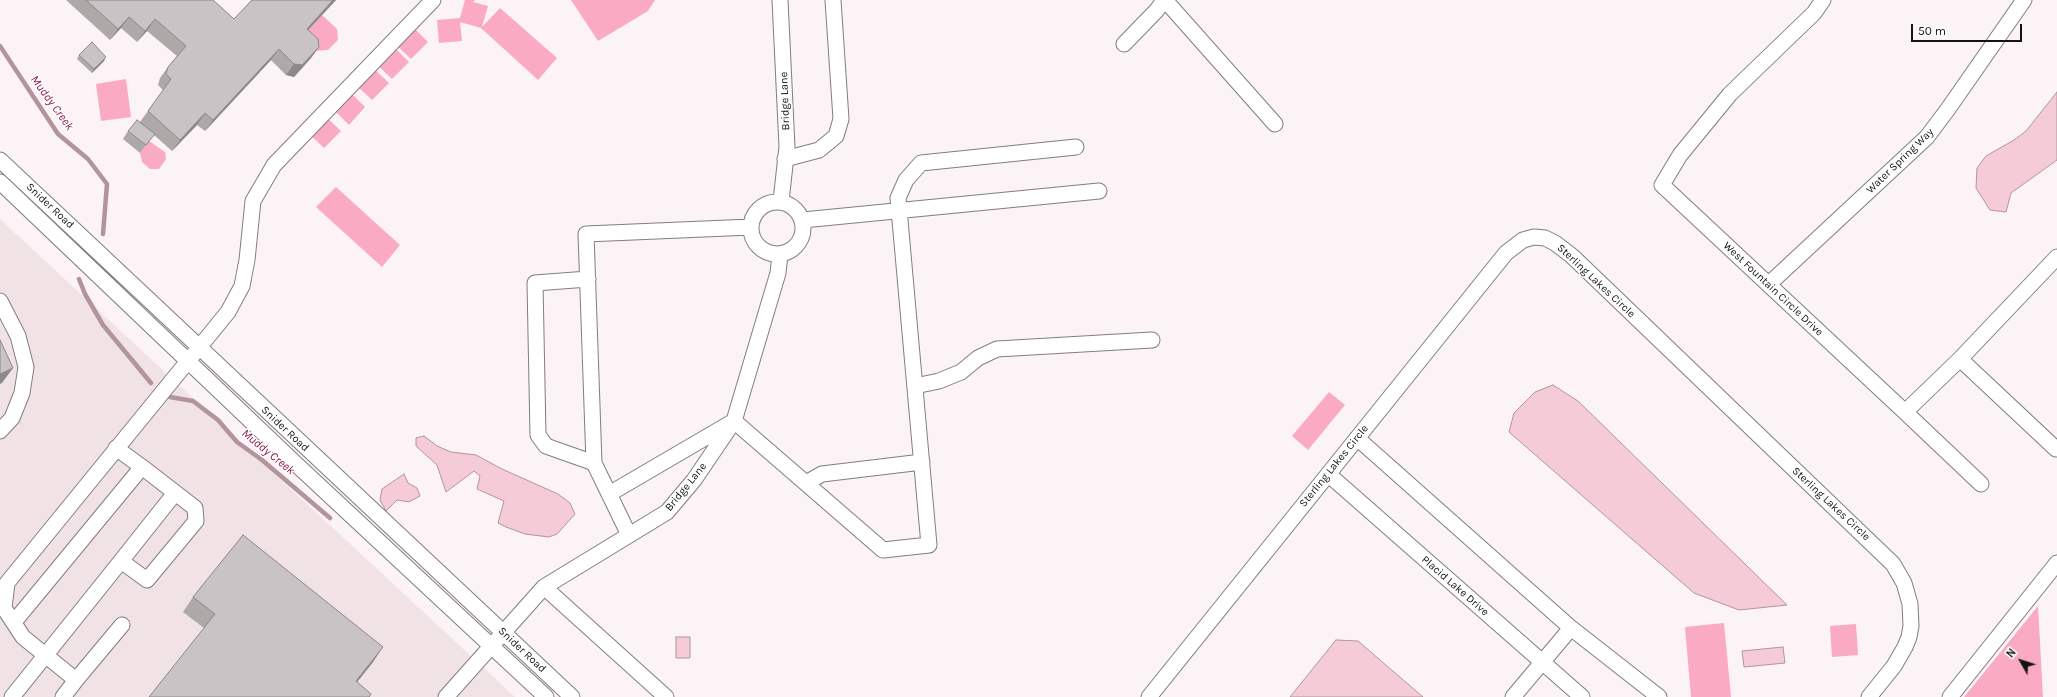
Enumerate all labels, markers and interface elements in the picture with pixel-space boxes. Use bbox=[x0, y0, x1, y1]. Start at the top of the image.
scale bar bbox=[1913, 16, 2024, 42]
text: 50 m bbox=[1918, 24, 1946, 38]
street label: Bridge Lane bbox=[777, 72, 793, 130]
water label: Muddy Creek bbox=[27, 73, 77, 133]
street label: Water Spring Way bbox=[1864, 126, 1936, 196]
street label: Snider Road bbox=[23, 180, 77, 232]
street label: West Fountain Circle Drive bbox=[1720, 239, 1826, 339]
street label: Sterling Lakes Circle bbox=[1554, 241, 1638, 321]
street label: Snider Road bbox=[258, 403, 312, 455]
street label: Sterling Lakes Circle bbox=[1297, 422, 1371, 510]
water label: Muddy Creek bbox=[238, 426, 298, 478]
street label: Bridge Lane bbox=[662, 460, 710, 514]
street label: Sterling Lakes Circle bbox=[1789, 464, 1873, 544]
street label: Placid Lake Drive bbox=[1419, 553, 1491, 619]
street label: Snider Road bbox=[495, 624, 549, 676]
north arrow bbox=[2001, 641, 2041, 681]
text: N bbox=[2004, 646, 2019, 660]

